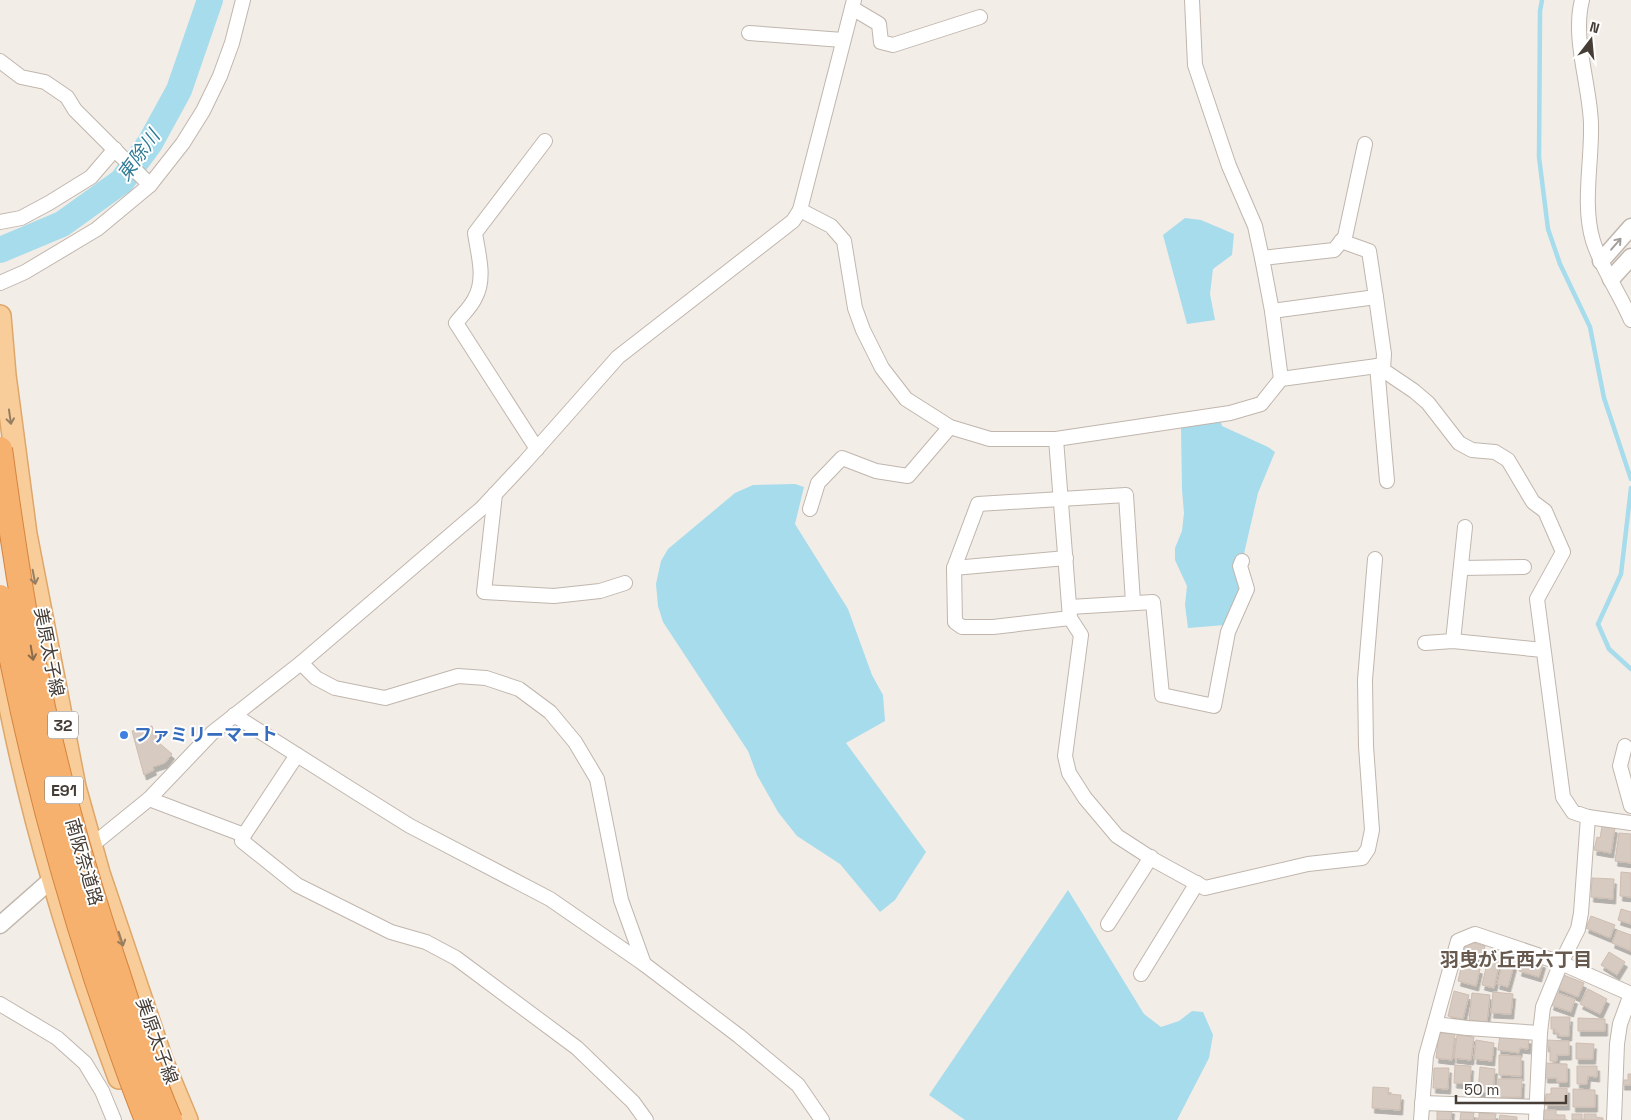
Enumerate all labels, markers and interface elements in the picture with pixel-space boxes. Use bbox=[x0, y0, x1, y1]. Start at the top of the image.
north arrow bbox=[1566, 15, 1616, 65]
text: N bbox=[1588, 18, 1602, 37]
water label: 東除川 bbox=[112, 123, 166, 186]
one-way arrow bbox=[1610, 237, 1622, 250]
one-way arrow bbox=[5, 408, 15, 424]
one-way arrow bbox=[30, 569, 39, 585]
street label: 美原太子線 bbox=[30, 606, 69, 698]
one-way arrow bbox=[28, 645, 38, 661]
road number: 32 bbox=[48, 712, 78, 738]
place label: ファミリーマート bbox=[134, 723, 278, 746]
marker: ファミリーマート bbox=[118, 729, 130, 741]
road number: E91 bbox=[45, 776, 83, 804]
street label: 南阪奈道路 bbox=[61, 815, 108, 908]
one-way arrow bbox=[117, 930, 127, 946]
district label: 羽曳が丘西六丁目 bbox=[1440, 947, 1592, 972]
street label: 美原太子線 bbox=[131, 995, 184, 1087]
scale bar bbox=[1456, 1072, 1566, 1104]
text: 50 m bbox=[1464, 1080, 1499, 1099]

